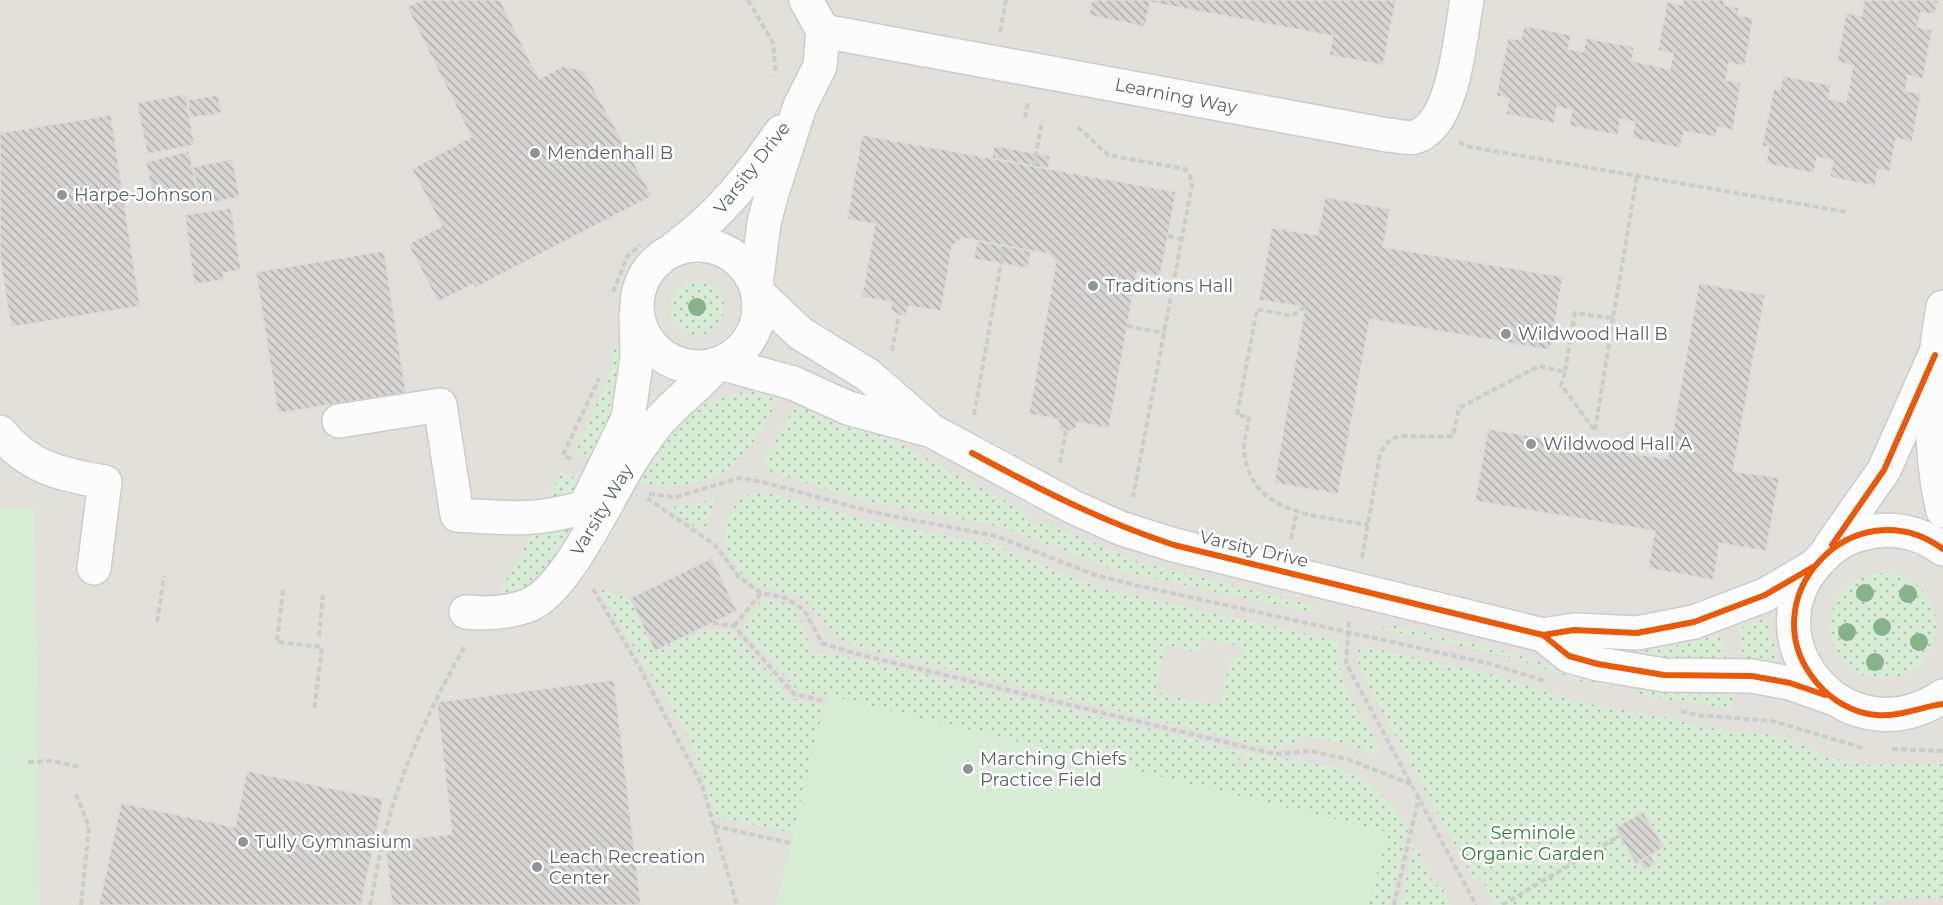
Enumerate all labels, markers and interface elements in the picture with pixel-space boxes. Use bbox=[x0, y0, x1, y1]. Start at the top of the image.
street label: Learning Way bbox=[1113, 73, 1239, 119]
street label: Varsity Drive bbox=[709, 117, 795, 219]
place label: Mendenhall B bbox=[547, 142, 673, 164]
marker: Mendenhall B bbox=[528, 146, 542, 160]
place label: Harpe-Johnson bbox=[74, 184, 213, 206]
marker: Harpe-Johnson bbox=[55, 188, 69, 202]
place label: Traditions Hall bbox=[1105, 275, 1233, 297]
marker: Traditions Hall bbox=[1086, 279, 1100, 293]
place label: Wildwood Hall B bbox=[1518, 323, 1668, 345]
marker: Wildwood Hall B bbox=[1499, 327, 1513, 341]
place label: Wildwood Hall A bbox=[1543, 433, 1692, 455]
marker: Wildwood Hall A bbox=[1524, 437, 1538, 451]
street label: Varsity Way bbox=[566, 460, 638, 560]
street label: Varsity Drive bbox=[1197, 526, 1311, 572]
place label: Marching Chiefs Practice Field bbox=[980, 748, 1127, 791]
marker: Marching Chiefs Practice Field bbox=[961, 762, 975, 776]
park label: Seminole Organic Garden bbox=[1461, 822, 1605, 865]
place label: Tully Gymnasium bbox=[255, 831, 412, 853]
marker: Tully Gymnasium bbox=[236, 835, 250, 849]
place label: Leach Recreation Center bbox=[549, 846, 705, 889]
marker: Leach Recreation Center bbox=[530, 860, 544, 874]

